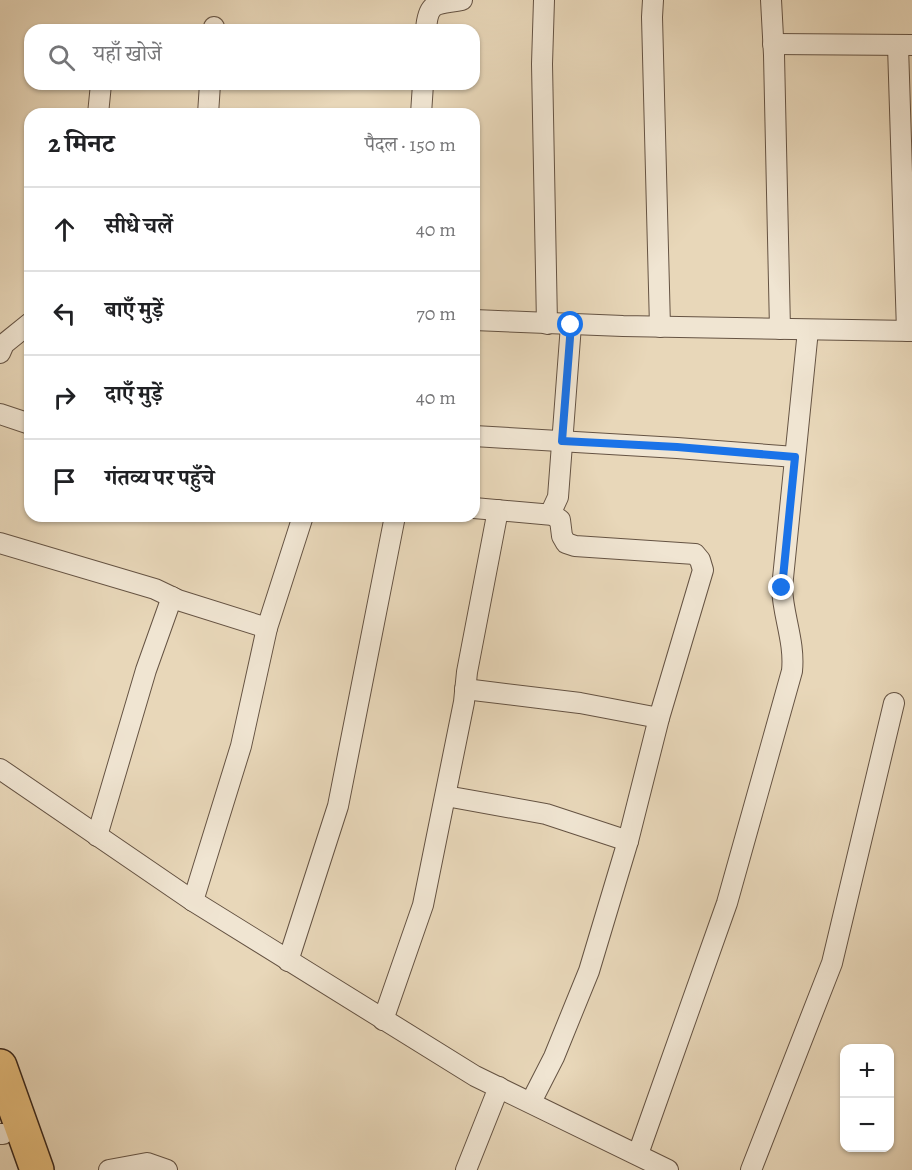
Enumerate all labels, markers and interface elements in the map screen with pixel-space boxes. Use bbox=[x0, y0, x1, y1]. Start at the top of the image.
search box bbox=[24, 24, 480, 90]
text: यहाँ खोजें bbox=[93, 39, 162, 69]
icon: search bbox=[45, 41, 78, 74]
text: 2 मिनट bbox=[48, 126, 114, 161]
text: पैदल · 150 m bbox=[365, 131, 456, 158]
text: सीधे चलें bbox=[105, 211, 173, 241]
icon: ahead bbox=[48, 213, 81, 246]
text: 40 m bbox=[416, 216, 456, 243]
text: बाएँ मुड़ें bbox=[105, 295, 163, 325]
icon: left bbox=[48, 297, 81, 330]
text: 70 m bbox=[416, 300, 456, 327]
route start bbox=[557, 311, 583, 337]
text: दाएँ मुड़ें bbox=[105, 379, 163, 409]
icon: right bbox=[48, 381, 81, 414]
text: 40 m bbox=[416, 384, 456, 411]
text: गंतव्य पर पहुँचे bbox=[105, 463, 214, 493]
icon: arrive bbox=[48, 465, 81, 498]
route end bbox=[768, 574, 794, 600]
map controls bbox=[840, 1044, 894, 1152]
button: + bbox=[840, 1044, 894, 1098]
button: − bbox=[840, 1098, 894, 1152]

